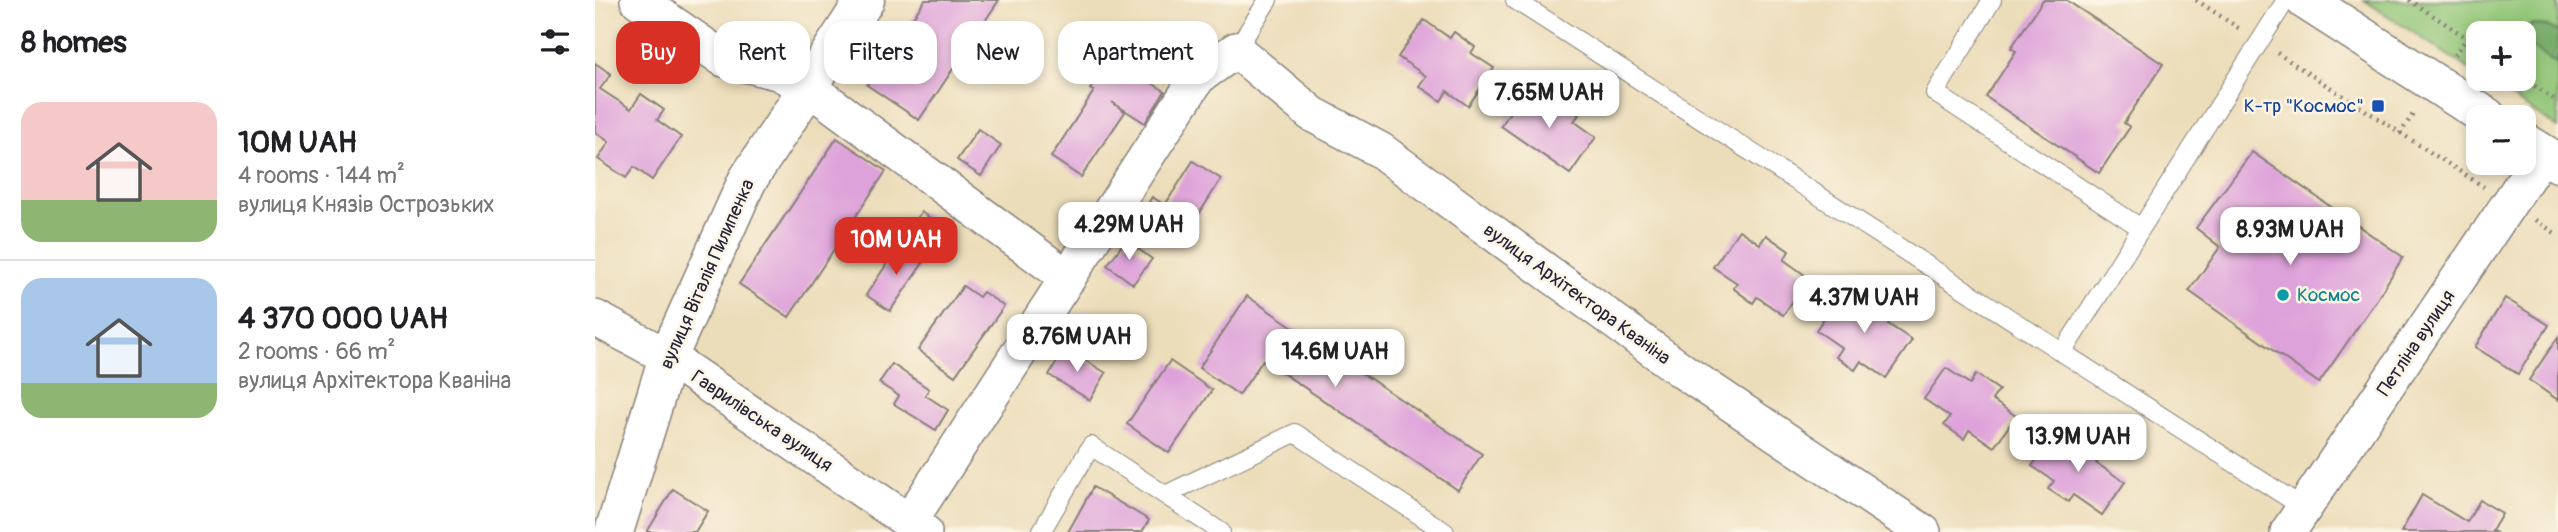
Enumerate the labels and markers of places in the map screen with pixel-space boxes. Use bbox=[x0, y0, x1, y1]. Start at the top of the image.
pin: 7.65M UAH bbox=[1469, 71, 1629, 130]
place label: К-тр "Космос" bbox=[2244, 94, 2364, 118]
marker: К-тр "Космос" bbox=[2370, 98, 2386, 114]
pin: 4.29M UAH bbox=[1049, 202, 1209, 262]
pin: 8.93M UAH bbox=[2210, 208, 2370, 267]
pin: 10M UAH bbox=[831, 218, 961, 277]
pin: 4.37M UAH bbox=[1784, 276, 1944, 335]
place label: Космос bbox=[2297, 283, 2361, 307]
marker: Космос bbox=[2275, 287, 2291, 303]
pin: 8.76M UAH bbox=[997, 314, 1157, 374]
pin: 14.6M UAH bbox=[1255, 330, 1415, 389]
pin: 13.9M UAH bbox=[1998, 414, 2158, 474]

